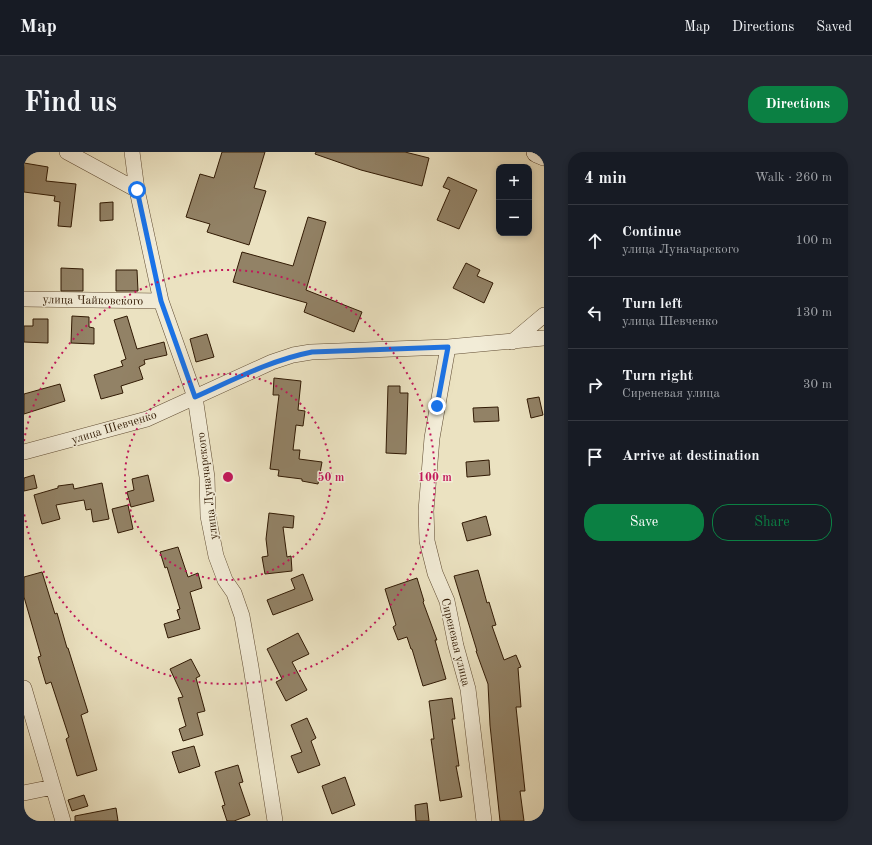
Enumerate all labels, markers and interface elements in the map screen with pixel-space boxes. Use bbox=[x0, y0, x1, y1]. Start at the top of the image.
text: Map bbox=[20, 18, 57, 37]
text: Map bbox=[684, 20, 710, 34]
text: Directions bbox=[732, 20, 794, 34]
text: Saved bbox=[816, 20, 852, 34]
button: Directions bbox=[748, 86, 848, 123]
text: Find us bbox=[24, 90, 117, 118]
map controls bbox=[496, 164, 532, 236]
button: + bbox=[496, 164, 532, 200]
text: 4 min bbox=[584, 170, 627, 187]
text: Walk · 260 m bbox=[755, 171, 832, 184]
route start bbox=[128, 181, 146, 199]
button: − bbox=[496, 200, 532, 236]
text: Continue bbox=[622, 225, 681, 240]
icon: ahead bbox=[584, 230, 606, 252]
text: 100 m bbox=[795, 234, 832, 247]
text: улица Луначарского bbox=[622, 243, 739, 256]
street label: улица Чайковского bbox=[43, 294, 143, 308]
text: Turn left bbox=[622, 297, 682, 312]
icon: left bbox=[584, 302, 606, 324]
text: 130 m bbox=[795, 306, 832, 319]
text: улица Шевченко bbox=[622, 315, 718, 328]
text: Turn right bbox=[622, 369, 693, 384]
icon: right bbox=[584, 374, 606, 396]
text: 30 m bbox=[803, 378, 832, 391]
text: Сиреневая улица bbox=[622, 387, 720, 400]
route end bbox=[428, 397, 446, 415]
street label: улица Шевченко bbox=[70, 409, 158, 447]
street label: улица Луначарского bbox=[195, 431, 221, 540]
icon: arrive bbox=[584, 446, 606, 468]
text: Arrive at destination bbox=[622, 449, 760, 464]
centre of rings bbox=[221, 470, 235, 484]
text: 50 m bbox=[318, 471, 345, 484]
text: 100 m bbox=[418, 472, 452, 484]
button: Save bbox=[584, 504, 704, 541]
button: Share bbox=[712, 504, 832, 541]
street label: Сиреневая улица bbox=[438, 597, 472, 688]

